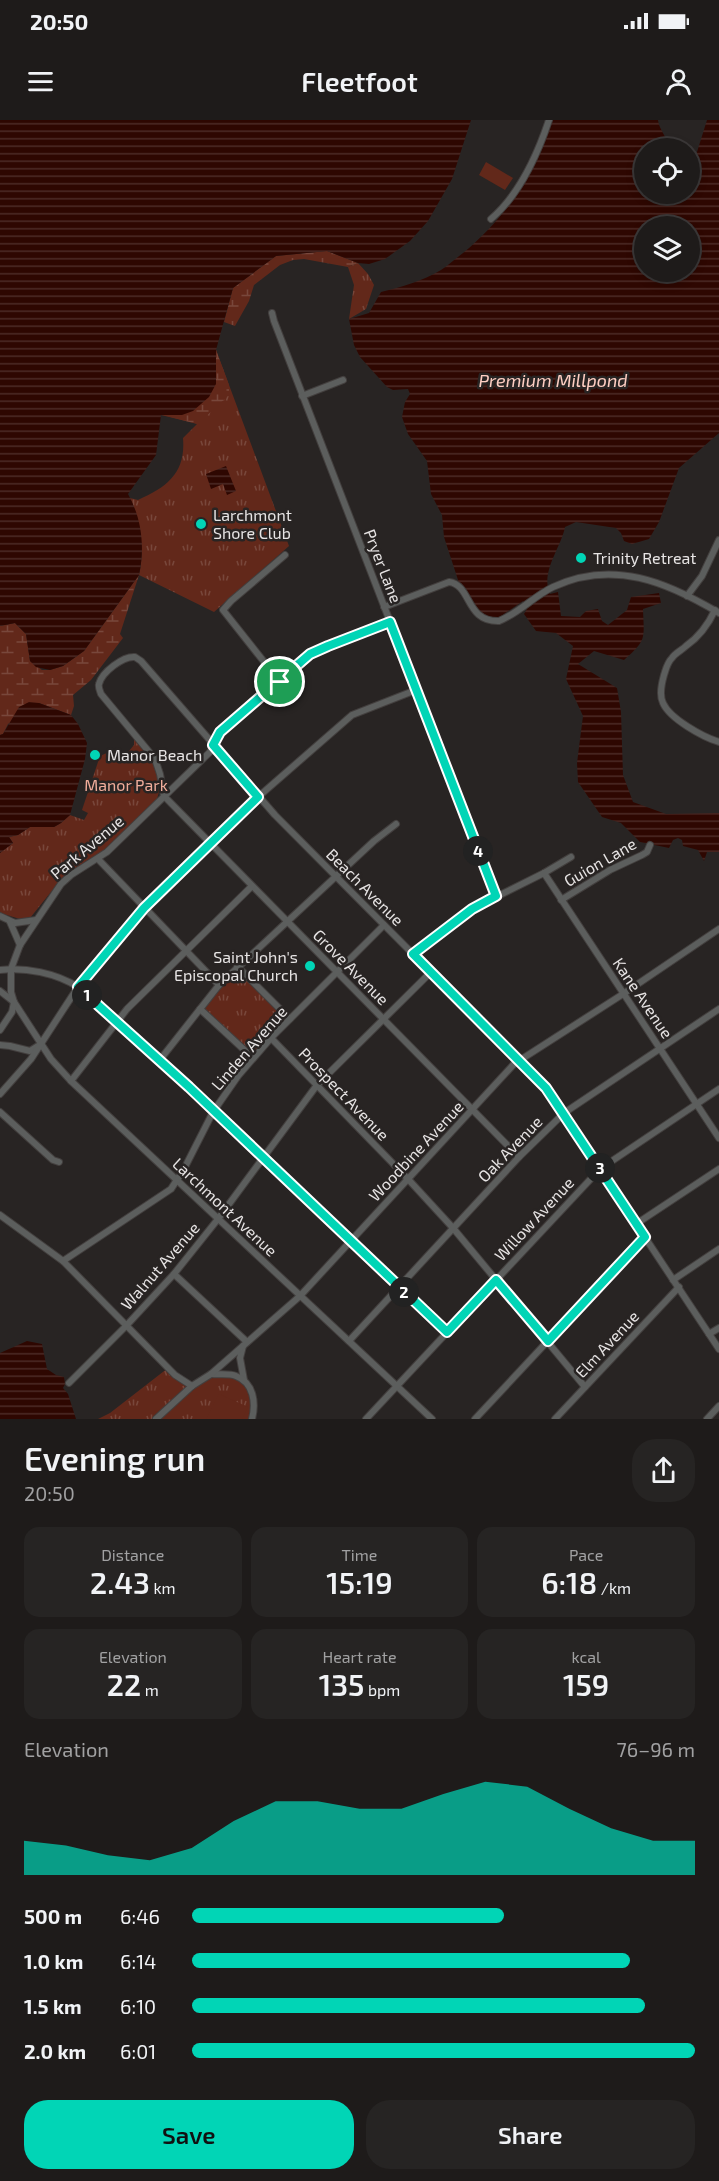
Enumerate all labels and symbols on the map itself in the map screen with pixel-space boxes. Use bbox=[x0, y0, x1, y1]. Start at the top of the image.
water label: Premium Millpond bbox=[478, 369, 628, 391]
place label: Larchmont Shore Club bbox=[213, 505, 292, 542]
marker: Larchmont Shore Club bbox=[194, 517, 208, 531]
street label: Pryer Lane bbox=[361, 526, 406, 605]
place label: Trinity Retreat bbox=[593, 548, 696, 567]
marker: Trinity Retreat bbox=[574, 551, 588, 565]
pin bbox=[254, 656, 305, 707]
place label: Manor Beach bbox=[107, 745, 202, 764]
marker: Manor Beach bbox=[88, 748, 102, 762]
park label: Manor Park bbox=[84, 775, 168, 794]
street label: Park Avenue bbox=[46, 811, 127, 883]
street label: Guion Lane bbox=[560, 833, 639, 890]
pin: 4 bbox=[463, 836, 493, 866]
street label: Beach Avenue bbox=[323, 844, 408, 929]
street label: Grove Avenue bbox=[310, 925, 393, 1008]
place label: Saint John's Episcopal Church bbox=[174, 947, 298, 984]
street label: Kane Avenue bbox=[610, 954, 677, 1042]
marker: Saint John's Episcopal Church bbox=[303, 959, 317, 973]
pin: 1 bbox=[72, 980, 102, 1010]
street label: Linden Avenue bbox=[207, 1002, 290, 1094]
street label: Prospect Avenue bbox=[295, 1043, 393, 1144]
street label: Woodbine Avenue bbox=[364, 1097, 467, 1205]
street label: Oak Avenue bbox=[474, 1112, 546, 1186]
street label: Larchmont Avenue bbox=[169, 1153, 281, 1260]
pin: 3 bbox=[585, 1153, 615, 1183]
street label: Willow Avenue bbox=[490, 1173, 577, 1264]
street label: Walnut Avenue bbox=[116, 1218, 203, 1313]
pin: 2 bbox=[389, 1277, 419, 1307]
street label: Elm Avenue bbox=[571, 1306, 642, 1381]

